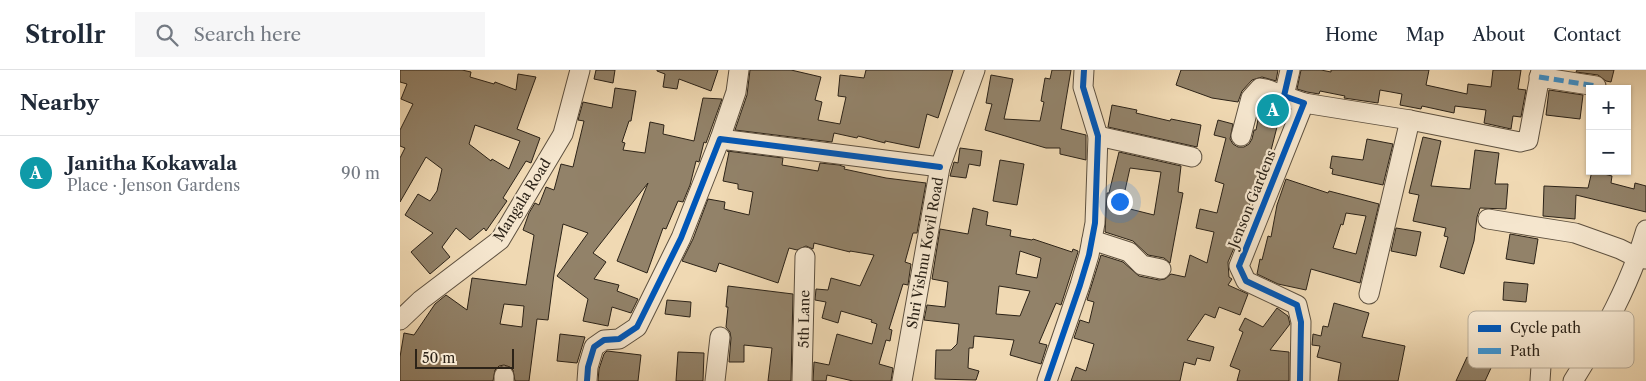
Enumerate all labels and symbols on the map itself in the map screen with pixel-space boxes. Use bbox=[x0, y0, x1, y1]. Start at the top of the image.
pin: A bbox=[1257, 91, 1289, 129]
street label: Jenson Gardens bbox=[1223, 147, 1280, 253]
street label: Mangala Road bbox=[489, 155, 555, 245]
street label: Shri Vishnu Kovil Road bbox=[903, 175, 947, 330]
your location bbox=[1107, 189, 1133, 215]
street label: 5th Lane bbox=[794, 290, 814, 348]
legend bbox=[1468, 311, 1634, 368]
text: Cycle path bbox=[1510, 319, 1581, 337]
text: Path bbox=[1510, 342, 1540, 360]
scale bar bbox=[415, 346, 514, 369]

